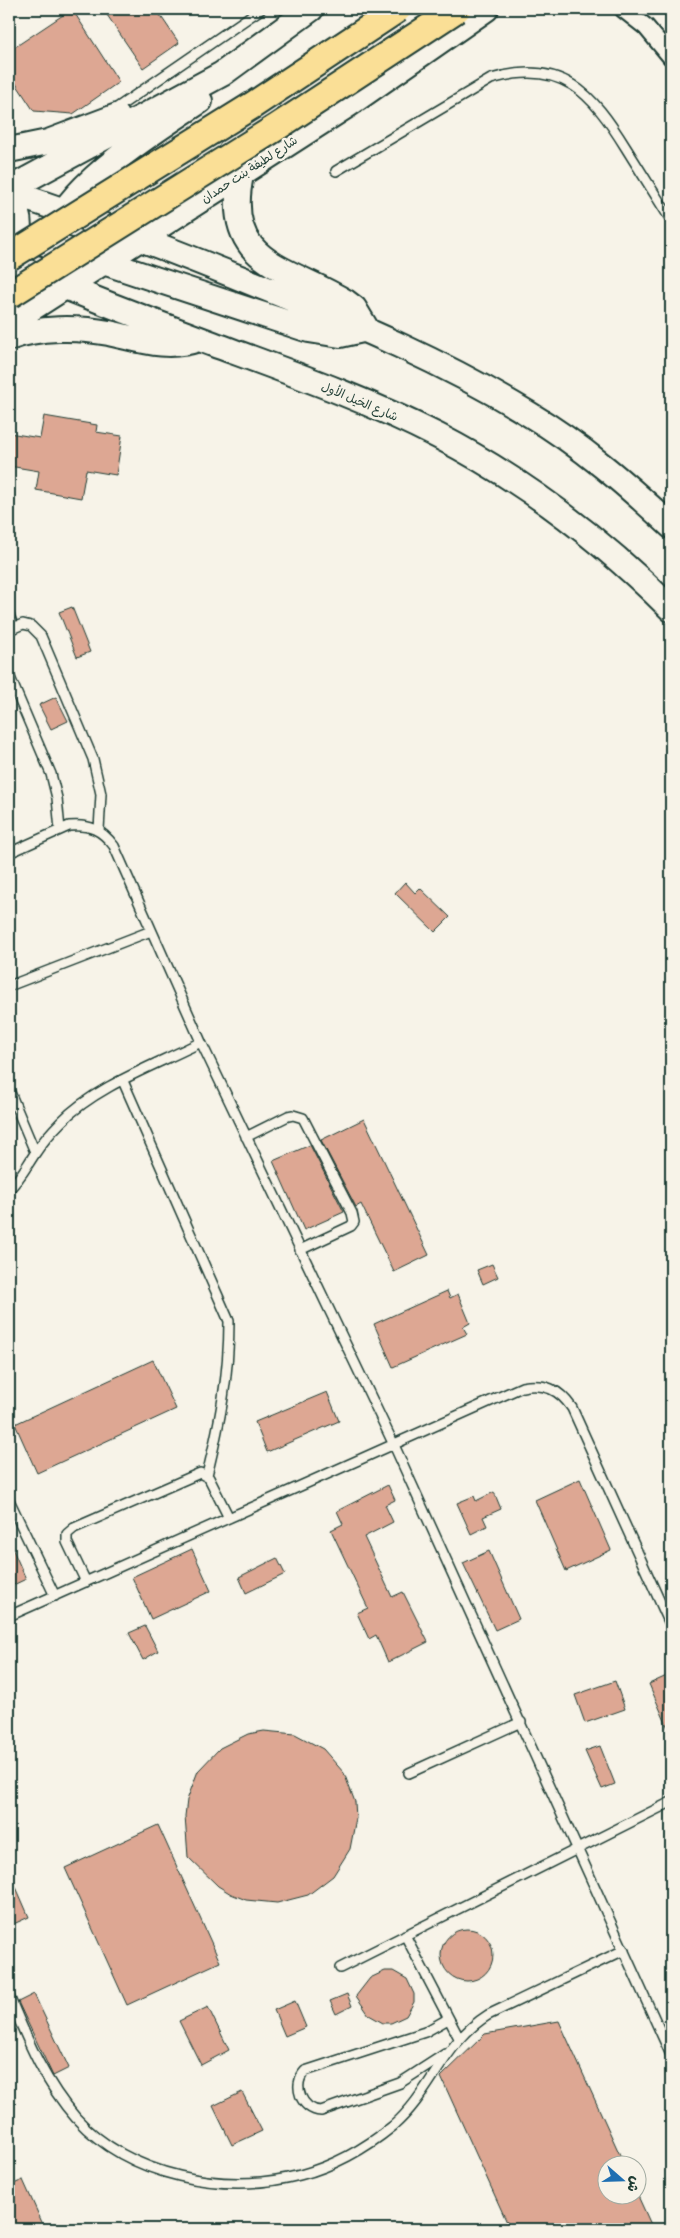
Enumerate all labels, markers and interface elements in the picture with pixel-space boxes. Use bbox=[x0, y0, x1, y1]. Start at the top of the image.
street label: شارع لطيفة بنت حمدان bbox=[198, 132, 301, 207]
street label: شارع الخيل الأول bbox=[319, 378, 401, 426]
north arrow bbox=[598, 2156, 648, 2206]
text: ش bbox=[623, 2174, 645, 2195]

